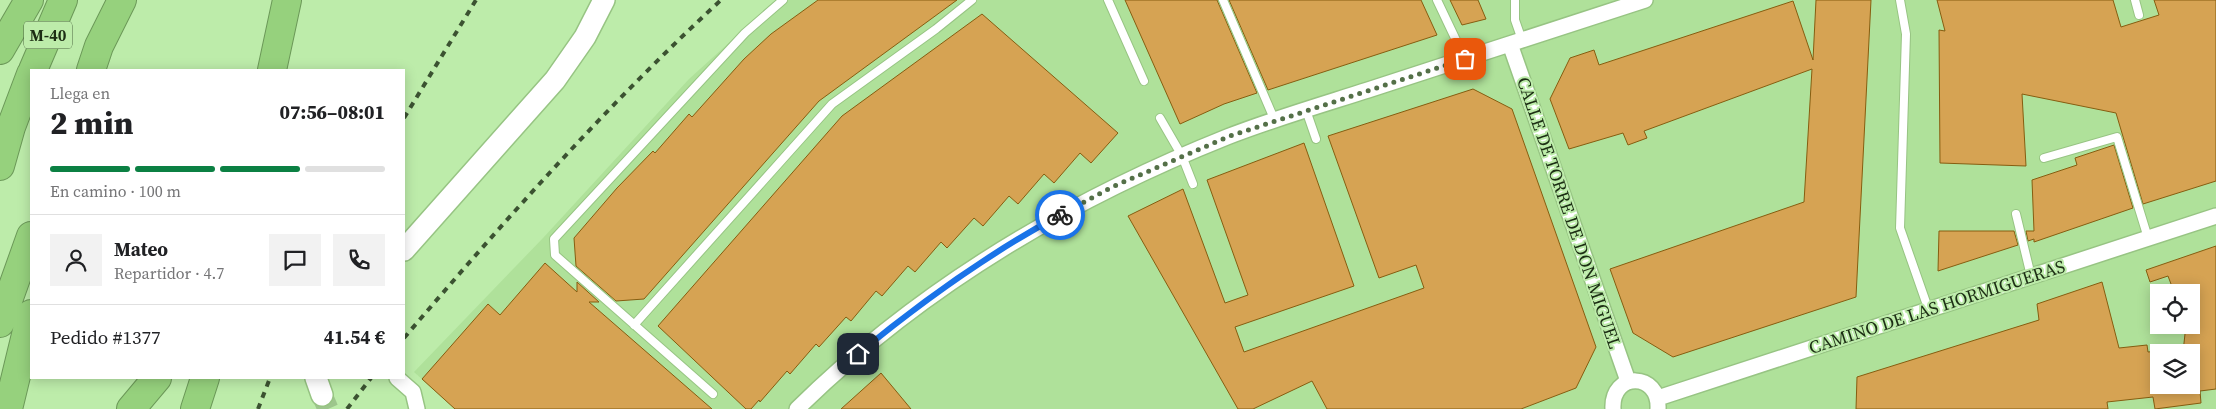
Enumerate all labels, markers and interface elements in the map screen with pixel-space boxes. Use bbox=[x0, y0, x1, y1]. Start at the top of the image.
road number: M-40 bbox=[24, 22, 72, 48]
pin bbox=[1444, 38, 1486, 80]
icon: bag bbox=[1451, 45, 1479, 73]
street label: CALLE DE TORRE DE DON MIGUEL bbox=[1511, 73, 1628, 352]
text: Llega en bbox=[50, 82, 110, 104]
text: 07:56–08:01 bbox=[280, 99, 385, 125]
text: 2 min bbox=[50, 101, 133, 145]
text: En camino · 100 m bbox=[50, 180, 181, 202]
courier bbox=[1035, 190, 1085, 240]
icon: bike bbox=[1046, 201, 1074, 229]
button: person bbox=[50, 234, 102, 286]
button: chat bbox=[269, 234, 321, 286]
button: phone bbox=[333, 234, 385, 286]
text: Mateo bbox=[114, 236, 168, 262]
street label: CAMINO DE LAS HORMIGUERAS bbox=[1805, 253, 2068, 360]
text: Repartidor · 4.7 bbox=[114, 262, 224, 284]
map controls bbox=[2150, 284, 2200, 394]
button: locate bbox=[2150, 284, 2200, 334]
text: Pedido #1377 bbox=[50, 324, 161, 350]
text: 41.54 € bbox=[324, 324, 385, 350]
pin bbox=[837, 333, 879, 375]
icon: home bbox=[844, 340, 872, 368]
button: layers bbox=[2150, 344, 2200, 394]

